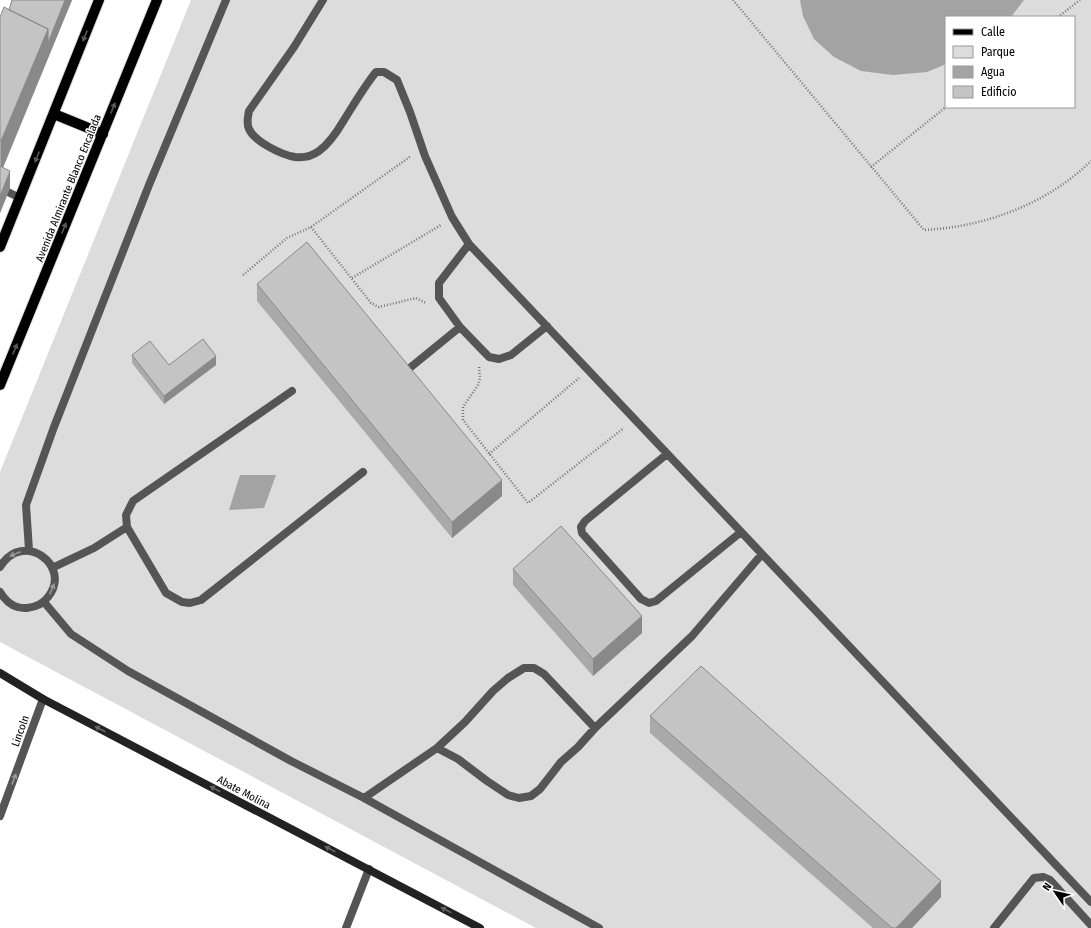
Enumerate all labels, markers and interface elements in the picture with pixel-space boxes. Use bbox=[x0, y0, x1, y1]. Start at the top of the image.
legend bbox=[945, 16, 1075, 108]
text: Calle bbox=[981, 25, 1005, 39]
one-way arrow bbox=[82, 31, 88, 43]
text: Parque bbox=[981, 45, 1015, 59]
text: Agua bbox=[981, 65, 1005, 79]
text: Edificio bbox=[981, 85, 1017, 99]
one-way arrow bbox=[111, 102, 117, 114]
street label: Avenida Almirante Blanco Encalada bbox=[33, 113, 104, 264]
one-way arrow bbox=[33, 151, 39, 163]
one-way arrow bbox=[61, 223, 67, 234]
one-way arrow bbox=[12, 342, 18, 354]
one-way arrow bbox=[9, 551, 20, 557]
one-way arrow bbox=[49, 583, 55, 595]
street label: Lincoln bbox=[9, 714, 32, 749]
one-way arrow bbox=[94, 726, 106, 732]
one-way arrow bbox=[11, 773, 17, 785]
street label: Abate Molina bbox=[215, 773, 273, 812]
one-way arrow bbox=[209, 786, 221, 792]
one-way arrow bbox=[325, 846, 336, 853]
north arrow bbox=[1035, 872, 1075, 912]
text: N bbox=[1040, 880, 1054, 893]
one-way arrow bbox=[440, 907, 451, 913]

